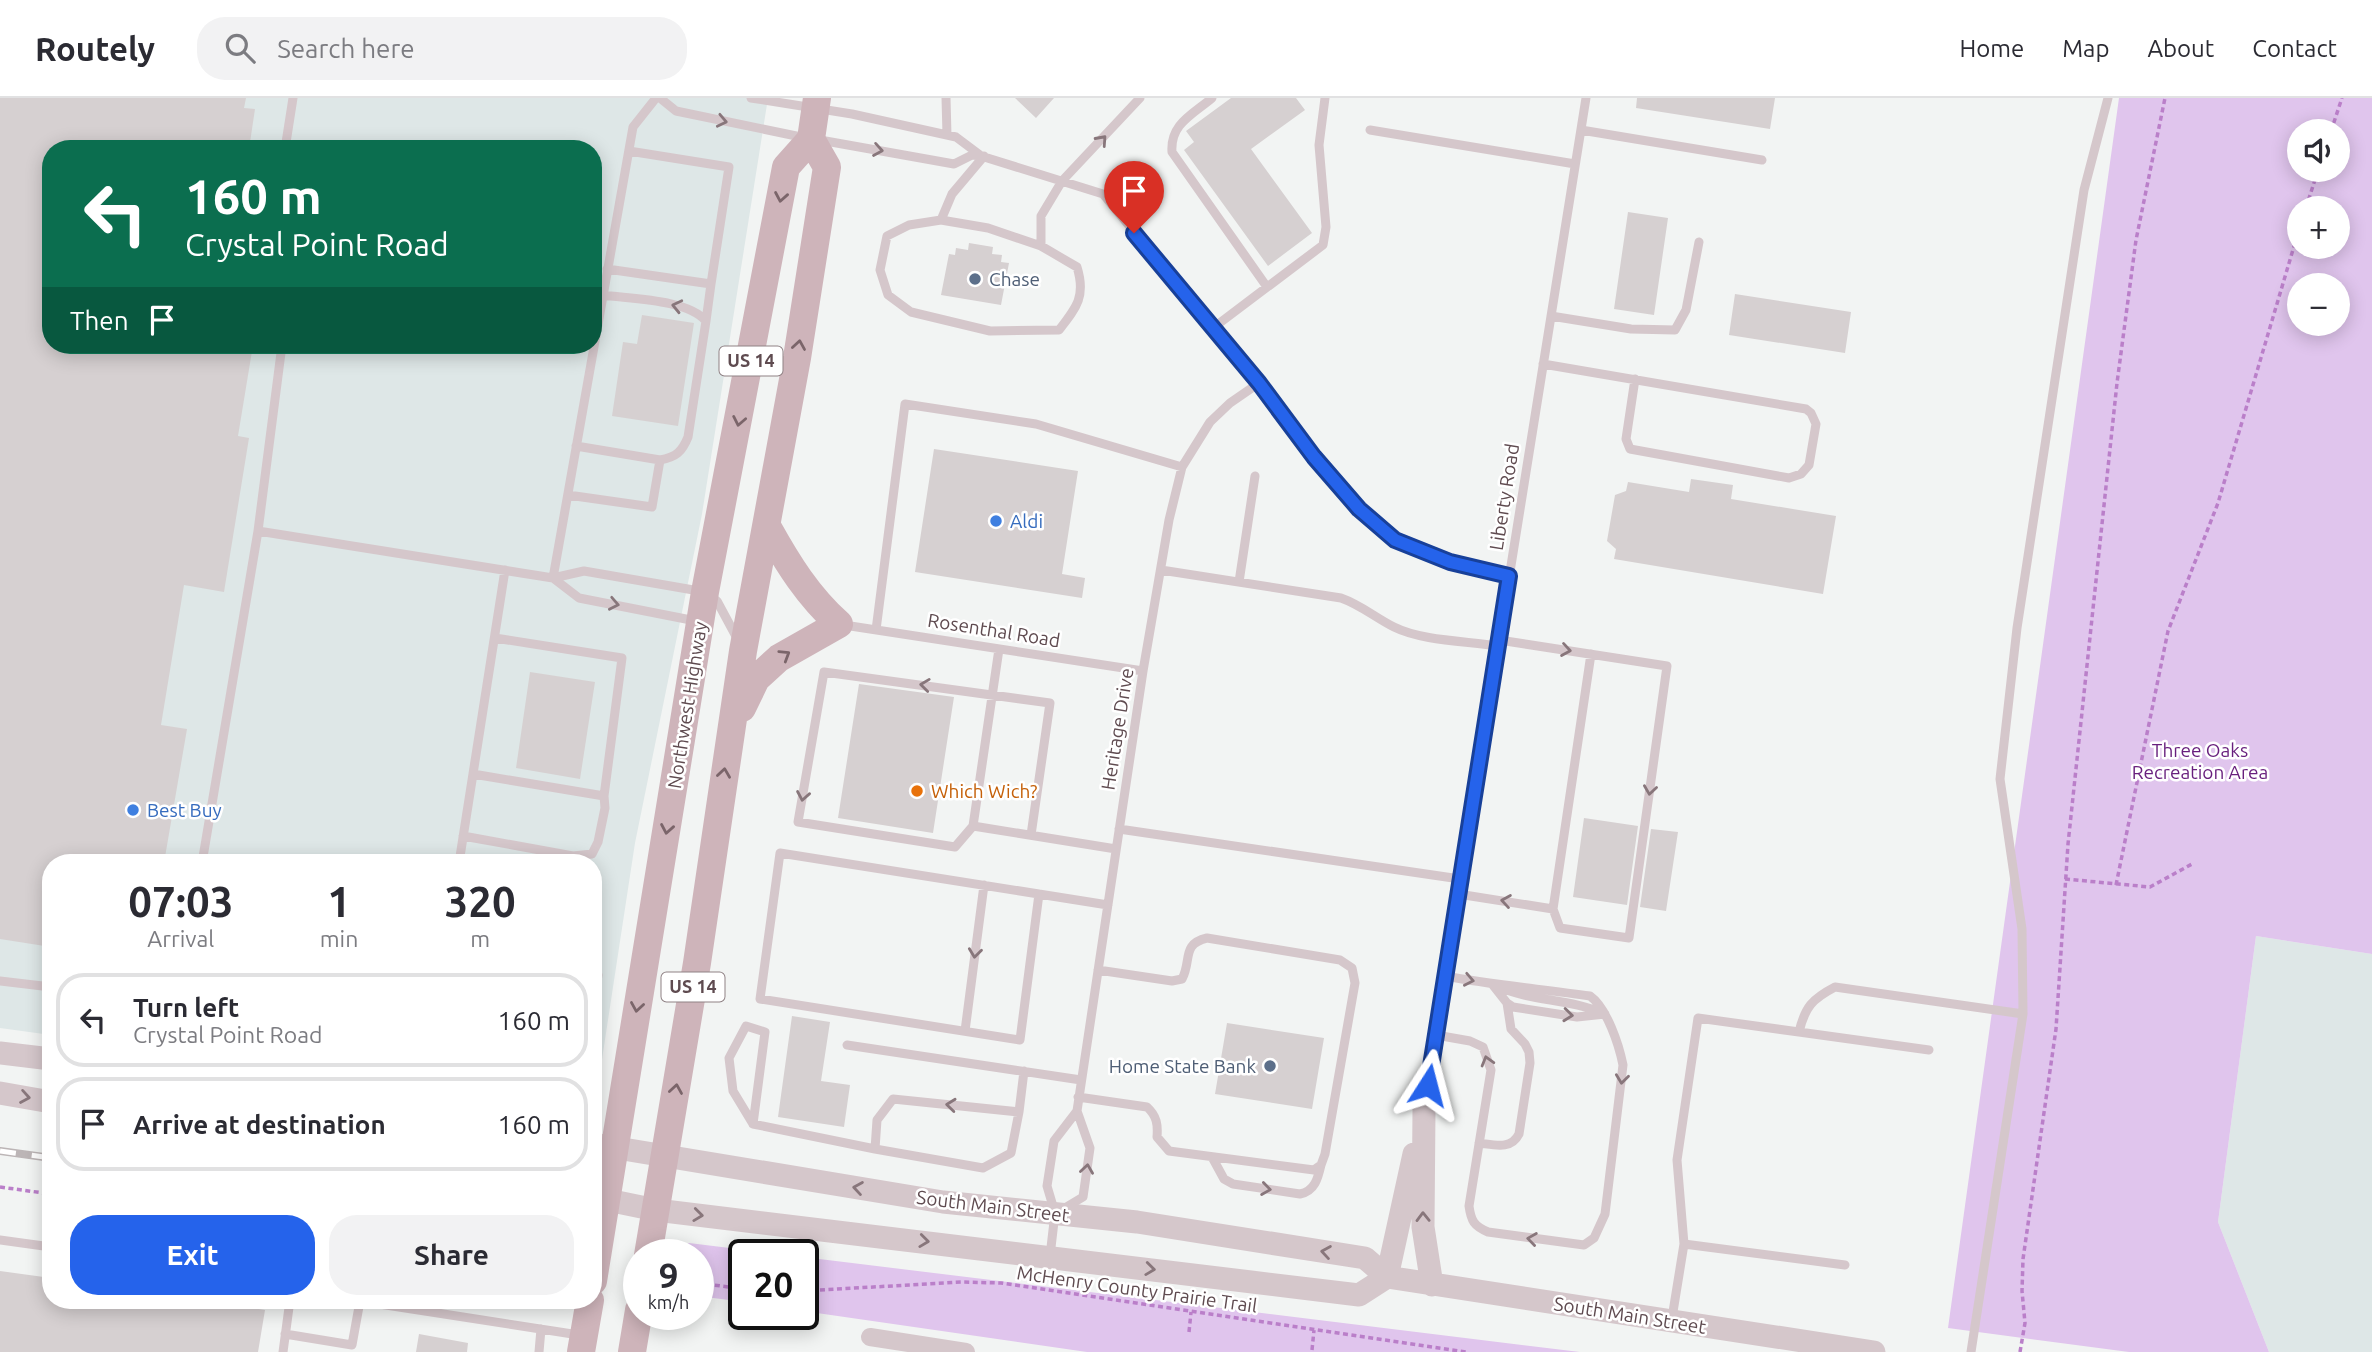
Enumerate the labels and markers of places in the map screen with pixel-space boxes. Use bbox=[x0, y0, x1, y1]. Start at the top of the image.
pin bbox=[1104, 161, 1164, 233]
place label: Chase bbox=[989, 268, 1040, 290]
marker: Chase bbox=[967, 271, 983, 287]
place label: Aldi bbox=[1010, 510, 1043, 532]
marker: Aldi bbox=[988, 513, 1004, 529]
place label: Which Wich? bbox=[931, 780, 1037, 802]
marker: Which Wich? bbox=[909, 783, 925, 799]
place label: Best Buy bbox=[147, 799, 222, 821]
marker: Best Buy bbox=[125, 802, 141, 818]
place label: Home State Bank bbox=[1109, 1055, 1256, 1077]
marker: Home State Bank bbox=[1262, 1058, 1278, 1074]

